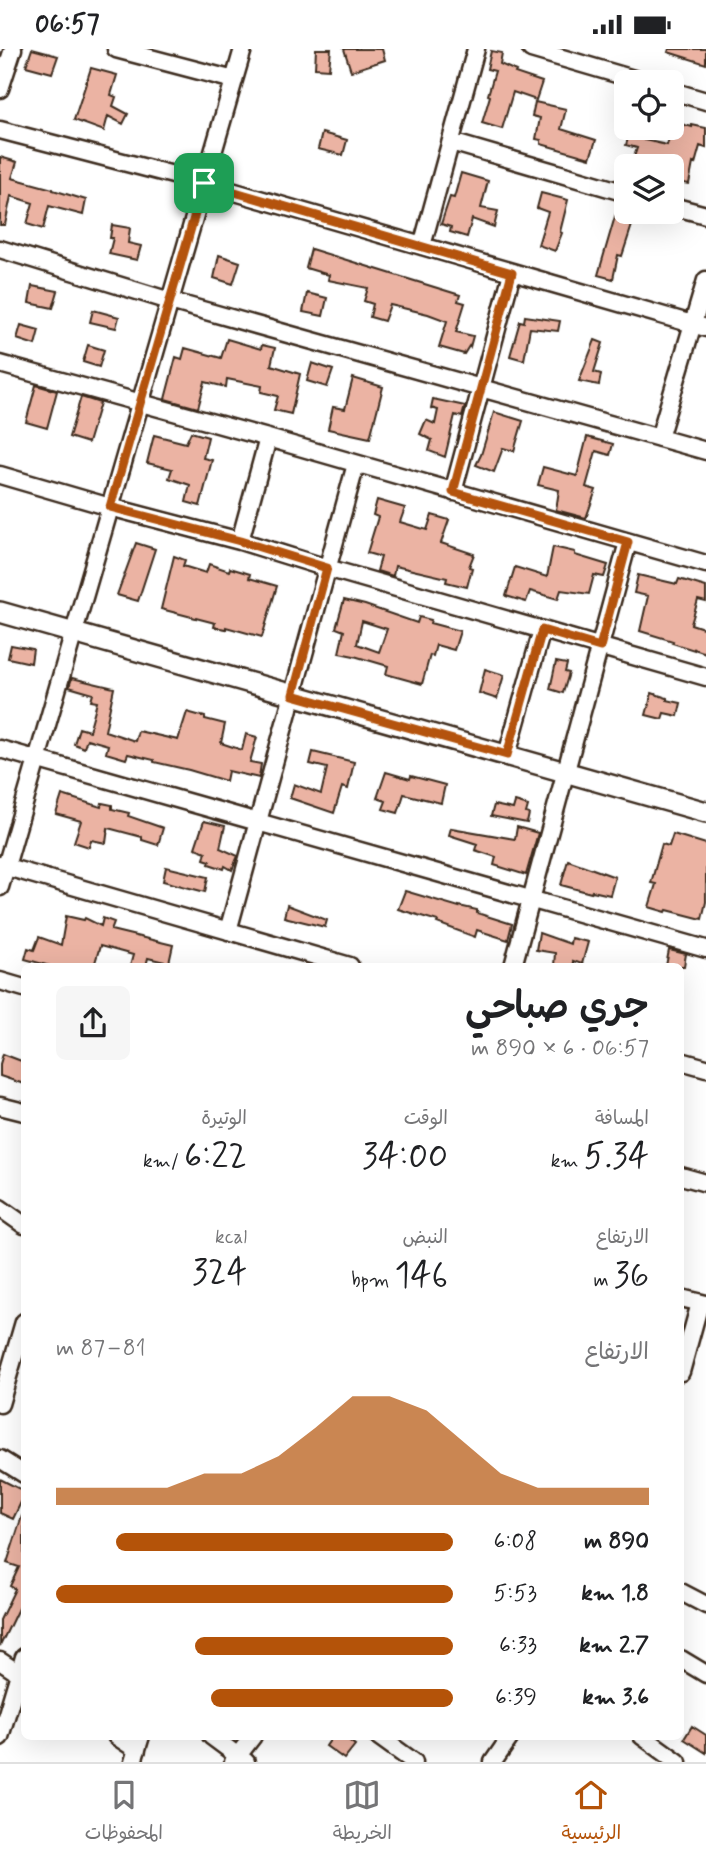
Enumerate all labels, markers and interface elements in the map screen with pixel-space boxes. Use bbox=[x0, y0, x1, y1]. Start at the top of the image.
text: 06:57 bbox=[35, 8, 100, 42]
map controls bbox=[614, 70, 684, 224]
button: locate bbox=[614, 70, 684, 140]
pin bbox=[174, 153, 234, 213]
button: layers bbox=[614, 154, 684, 224]
icon: arrive bbox=[185, 164, 223, 202]
text: جري صباحي bbox=[465, 983, 649, 1032]
button: share bbox=[56, 986, 130, 1060]
text: 06:57 · 6 × 890 m bbox=[471, 1034, 649, 1064]
text: الوتيرة bbox=[201, 1106, 247, 1131]
text: الوقت bbox=[404, 1106, 448, 1131]
text: المسافة bbox=[595, 1106, 649, 1131]
text: 6:22 bbox=[184, 1134, 247, 1180]
text: 34:00 bbox=[362, 1134, 448, 1180]
text: 5.34 bbox=[584, 1134, 649, 1180]
text: /km bbox=[143, 1149, 184, 1174]
text: km bbox=[551, 1149, 584, 1174]
text: kcal bbox=[215, 1225, 247, 1250]
text: النبض bbox=[403, 1225, 448, 1250]
text: الارتفاع bbox=[596, 1225, 649, 1250]
text: 324 bbox=[192, 1250, 247, 1296]
text: 146 bbox=[395, 1253, 448, 1299]
text: 36 bbox=[614, 1253, 649, 1299]
text: bpm bbox=[351, 1268, 395, 1293]
text: m bbox=[594, 1268, 614, 1293]
text: 81–87 m bbox=[56, 1334, 146, 1364]
text: الارتفاع bbox=[585, 1338, 649, 1368]
text: 6:08 bbox=[494, 1527, 537, 1557]
text: 890 m bbox=[584, 1527, 649, 1557]
text: 5:53 bbox=[494, 1579, 537, 1609]
text: 1.8 km bbox=[581, 1579, 649, 1609]
text: 6:33 bbox=[499, 1631, 537, 1661]
text: 2.7 km bbox=[579, 1631, 649, 1661]
text: 6:39 bbox=[495, 1683, 537, 1713]
text: 3.6 km bbox=[582, 1683, 649, 1713]
tab: المحفوظات bbox=[85, 1776, 163, 1849]
tab: الخريطة bbox=[333, 1776, 392, 1849]
tab: الرئيسية bbox=[562, 1776, 621, 1849]

